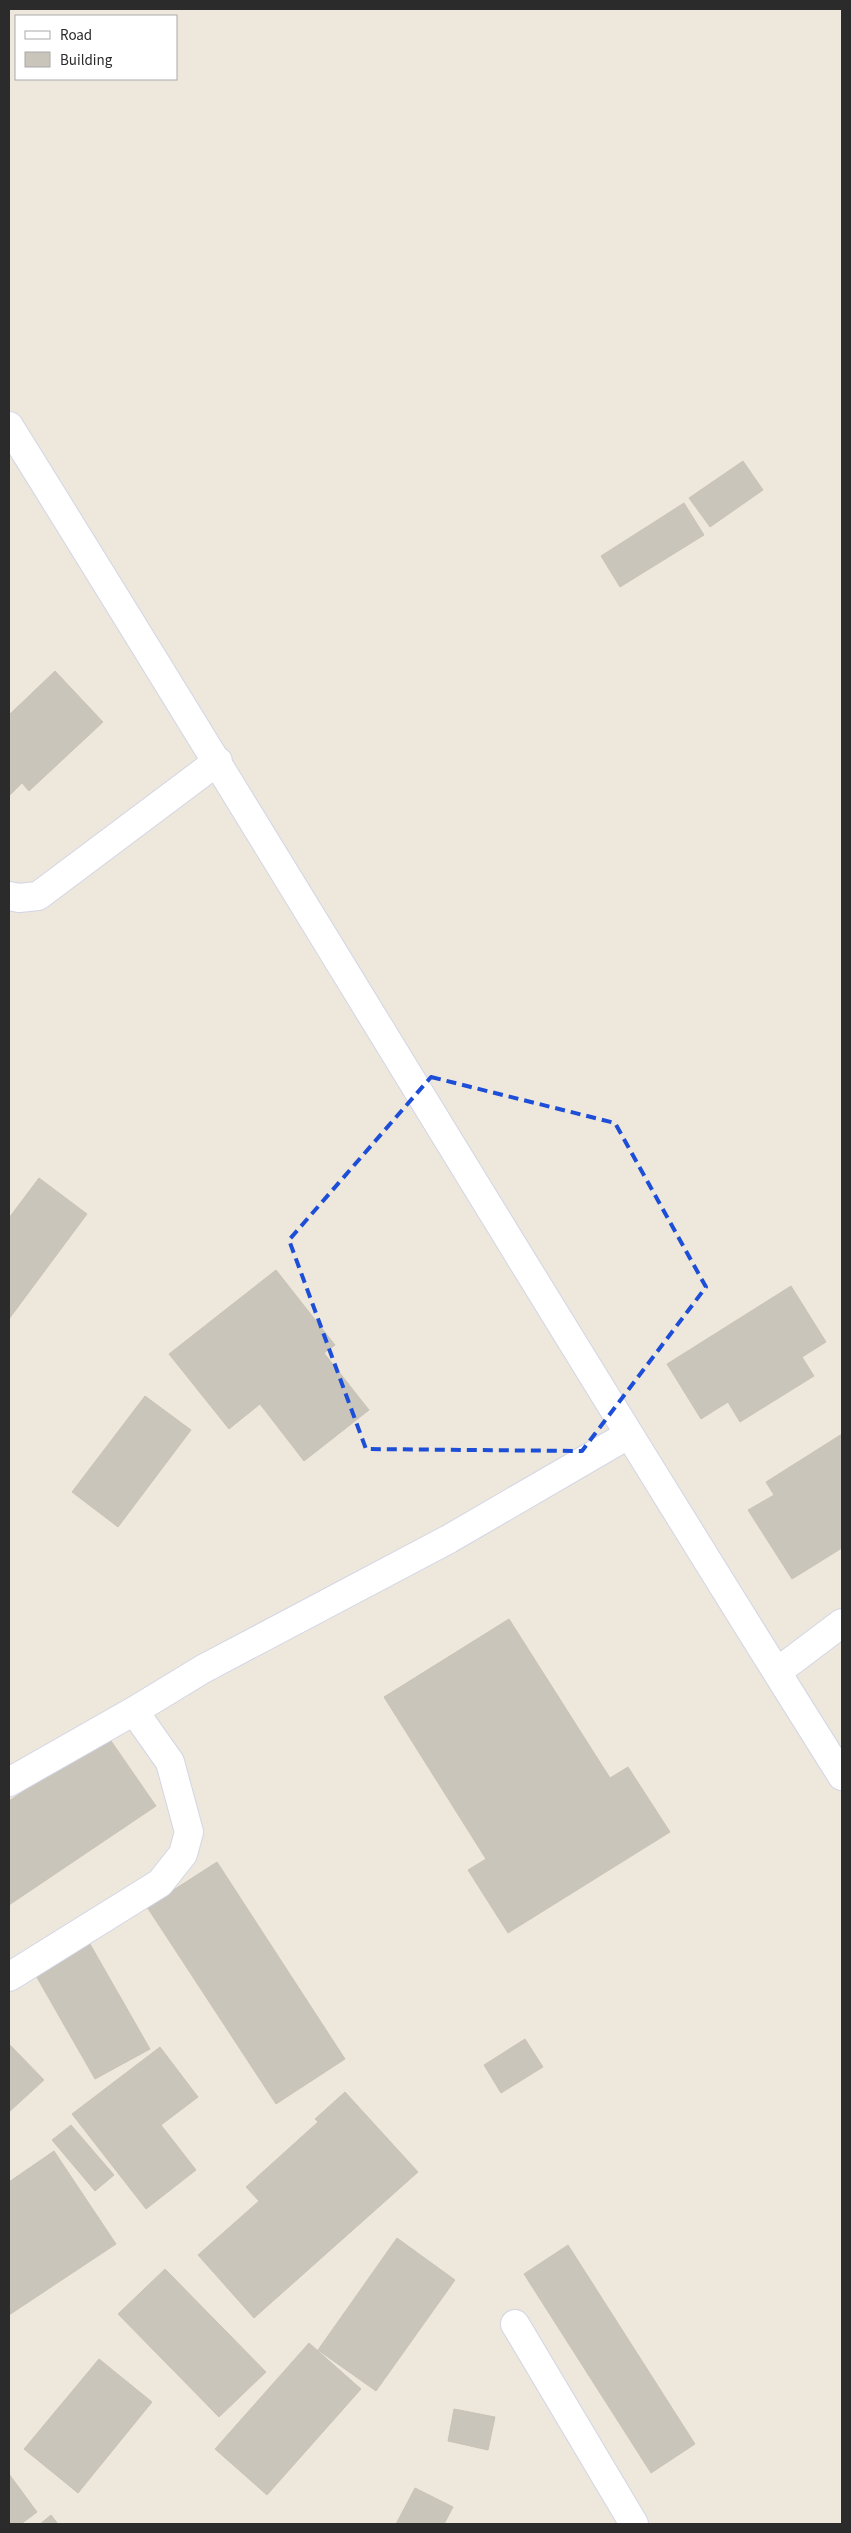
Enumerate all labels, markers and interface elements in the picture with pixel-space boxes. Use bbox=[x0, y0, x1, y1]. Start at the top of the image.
legend bbox=[15, 15, 178, 80]
text: Road bbox=[60, 25, 92, 46]
text: Building bbox=[60, 50, 113, 71]

